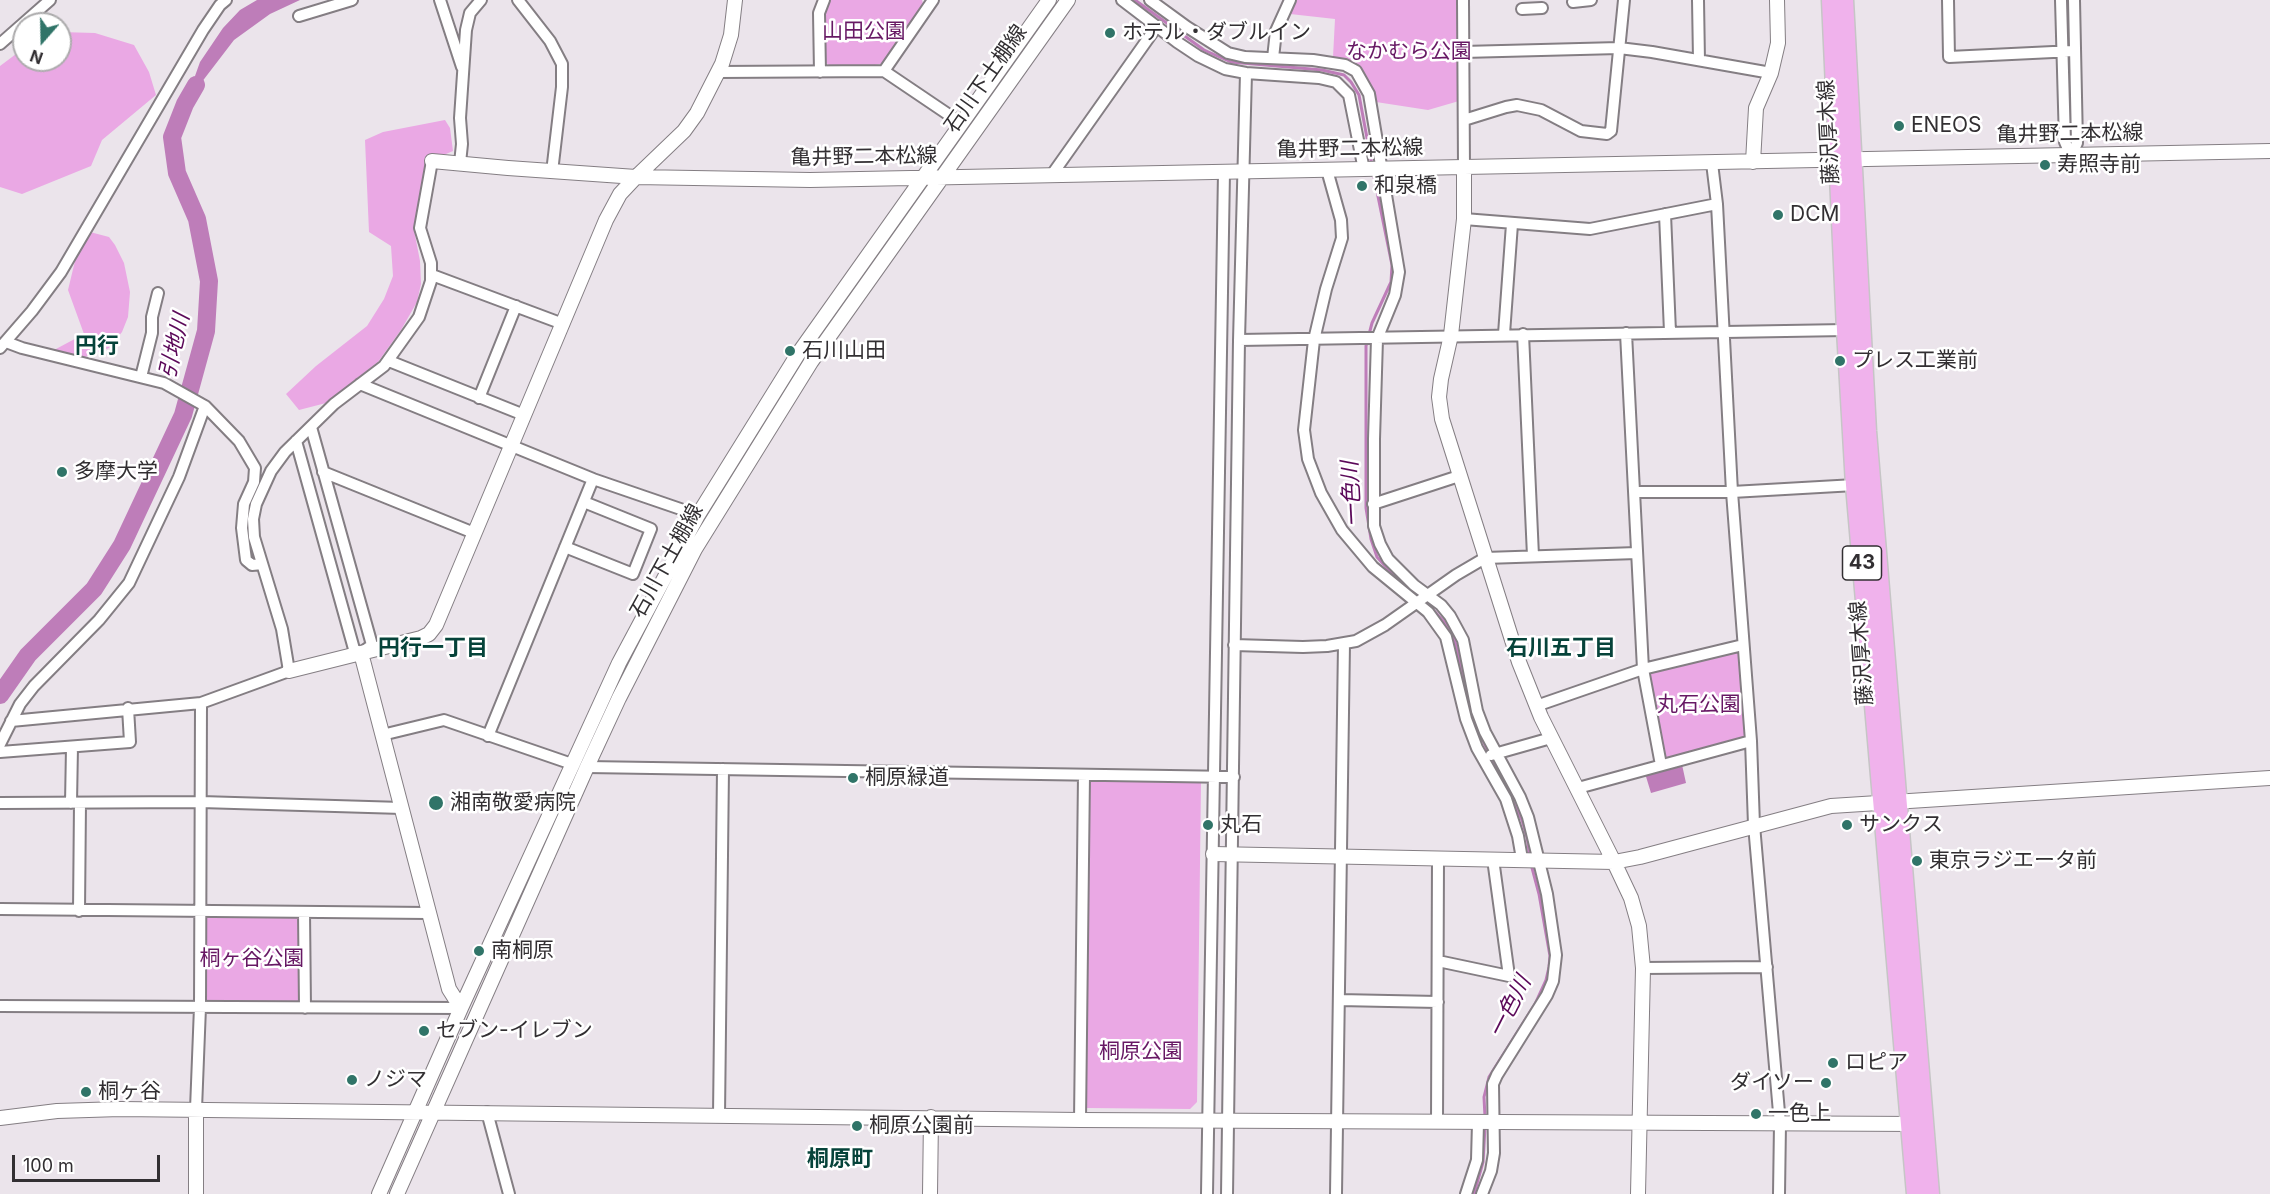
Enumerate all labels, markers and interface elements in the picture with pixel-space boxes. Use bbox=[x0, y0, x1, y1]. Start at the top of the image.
north arrow bbox=[12, 12, 72, 72]
park label: 山田公園 bbox=[822, 19, 906, 45]
street label: 石川下土棚線 bbox=[940, 20, 1032, 138]
place label: ホテル・ダブルイン bbox=[1122, 20, 1311, 46]
marker: ホテル・ダブルイン bbox=[1103, 26, 1117, 40]
park label: なかむら公園 bbox=[1346, 39, 1472, 65]
text: N bbox=[27, 46, 46, 69]
street label: 藤沢厚木線 bbox=[1814, 79, 1844, 185]
place label: ENEOS bbox=[1911, 113, 1982, 139]
marker: ENEOS bbox=[1892, 119, 1906, 133]
street label: 亀井野二本松線 bbox=[1996, 120, 2144, 148]
street label: 亀井野二本松線 bbox=[1276, 135, 1424, 163]
street label: 亀井野二本松線 bbox=[790, 143, 938, 171]
place label: 寿照寺前 bbox=[2057, 152, 2141, 178]
marker: 寿照寺前 bbox=[2038, 158, 2052, 172]
place label: 和泉橋 bbox=[1374, 173, 1437, 199]
marker: 和泉橋 bbox=[1355, 179, 1369, 193]
place label: DCM bbox=[1790, 202, 1839, 228]
marker: DCM bbox=[1771, 208, 1785, 222]
water label: 引地川 bbox=[155, 311, 195, 381]
district label: 円行 bbox=[75, 333, 119, 359]
place label: 石川山田 bbox=[802, 338, 886, 364]
marker: 石川山田 bbox=[783, 344, 797, 358]
place label: プレス工業前 bbox=[1852, 348, 1978, 374]
marker: プレス工業前 bbox=[1833, 354, 1847, 368]
place label: 多摩大学 bbox=[74, 459, 158, 485]
water label: 一色川 bbox=[1337, 460, 1367, 528]
marker: 多摩大学 bbox=[55, 465, 69, 479]
street label: 石川下土棚線 bbox=[625, 500, 709, 622]
road number: 43 bbox=[1842, 546, 1882, 580]
street label: 藤沢厚木線 bbox=[1846, 600, 1878, 706]
district label: 円行一丁目 bbox=[378, 635, 488, 661]
district label: 石川五丁目 bbox=[1506, 635, 1616, 661]
park label: 丸石公園 bbox=[1657, 692, 1741, 718]
place label: 桐原緑道 bbox=[865, 765, 949, 791]
marker: 桐原緑道 bbox=[846, 771, 860, 785]
place label: 湘南敬愛病院 bbox=[450, 790, 576, 816]
marker: 湘南敬愛病院 bbox=[427, 794, 445, 812]
place label: 丸石 bbox=[1220, 812, 1262, 838]
place label: サンクス bbox=[1859, 812, 1943, 838]
marker: 丸石 bbox=[1201, 818, 1215, 832]
marker: サンクス bbox=[1840, 818, 1854, 832]
place label: 東京ラジエータ前 bbox=[1929, 848, 2097, 874]
marker: 東京ラジエータ前 bbox=[1910, 854, 1924, 868]
place label: 南桐原 bbox=[491, 938, 554, 964]
marker: 南桐原 bbox=[472, 944, 486, 958]
park label: 桐ヶ谷公園 bbox=[200, 946, 304, 972]
water label: 一色川 bbox=[1483, 972, 1537, 1042]
place label: セブン-イレブン bbox=[436, 1018, 593, 1044]
marker: セブン-イレブン bbox=[417, 1024, 431, 1038]
park label: 桐原公園 bbox=[1099, 1039, 1183, 1065]
place label: ロピア bbox=[1845, 1050, 1908, 1076]
marker: ロピア bbox=[1826, 1056, 1840, 1070]
place label: ノジマ bbox=[364, 1067, 427, 1093]
place label: ダイソー bbox=[1730, 1070, 1814, 1096]
marker: ノジマ bbox=[345, 1073, 359, 1087]
marker: ダイソー bbox=[1819, 1076, 1833, 1090]
place label: 桐ヶ谷 bbox=[98, 1079, 161, 1105]
marker: 桐ヶ谷 bbox=[79, 1085, 93, 1099]
place label: 一色上 bbox=[1768, 1101, 1831, 1127]
marker: 一色上 bbox=[1749, 1107, 1763, 1121]
place label: 桐原公園前 bbox=[869, 1113, 974, 1139]
marker: 桐原公園前 bbox=[850, 1119, 864, 1133]
scale bar bbox=[15, 1143, 164, 1181]
district label: 桐原町 bbox=[807, 1146, 873, 1172]
text: 100 m bbox=[23, 1155, 74, 1176]

